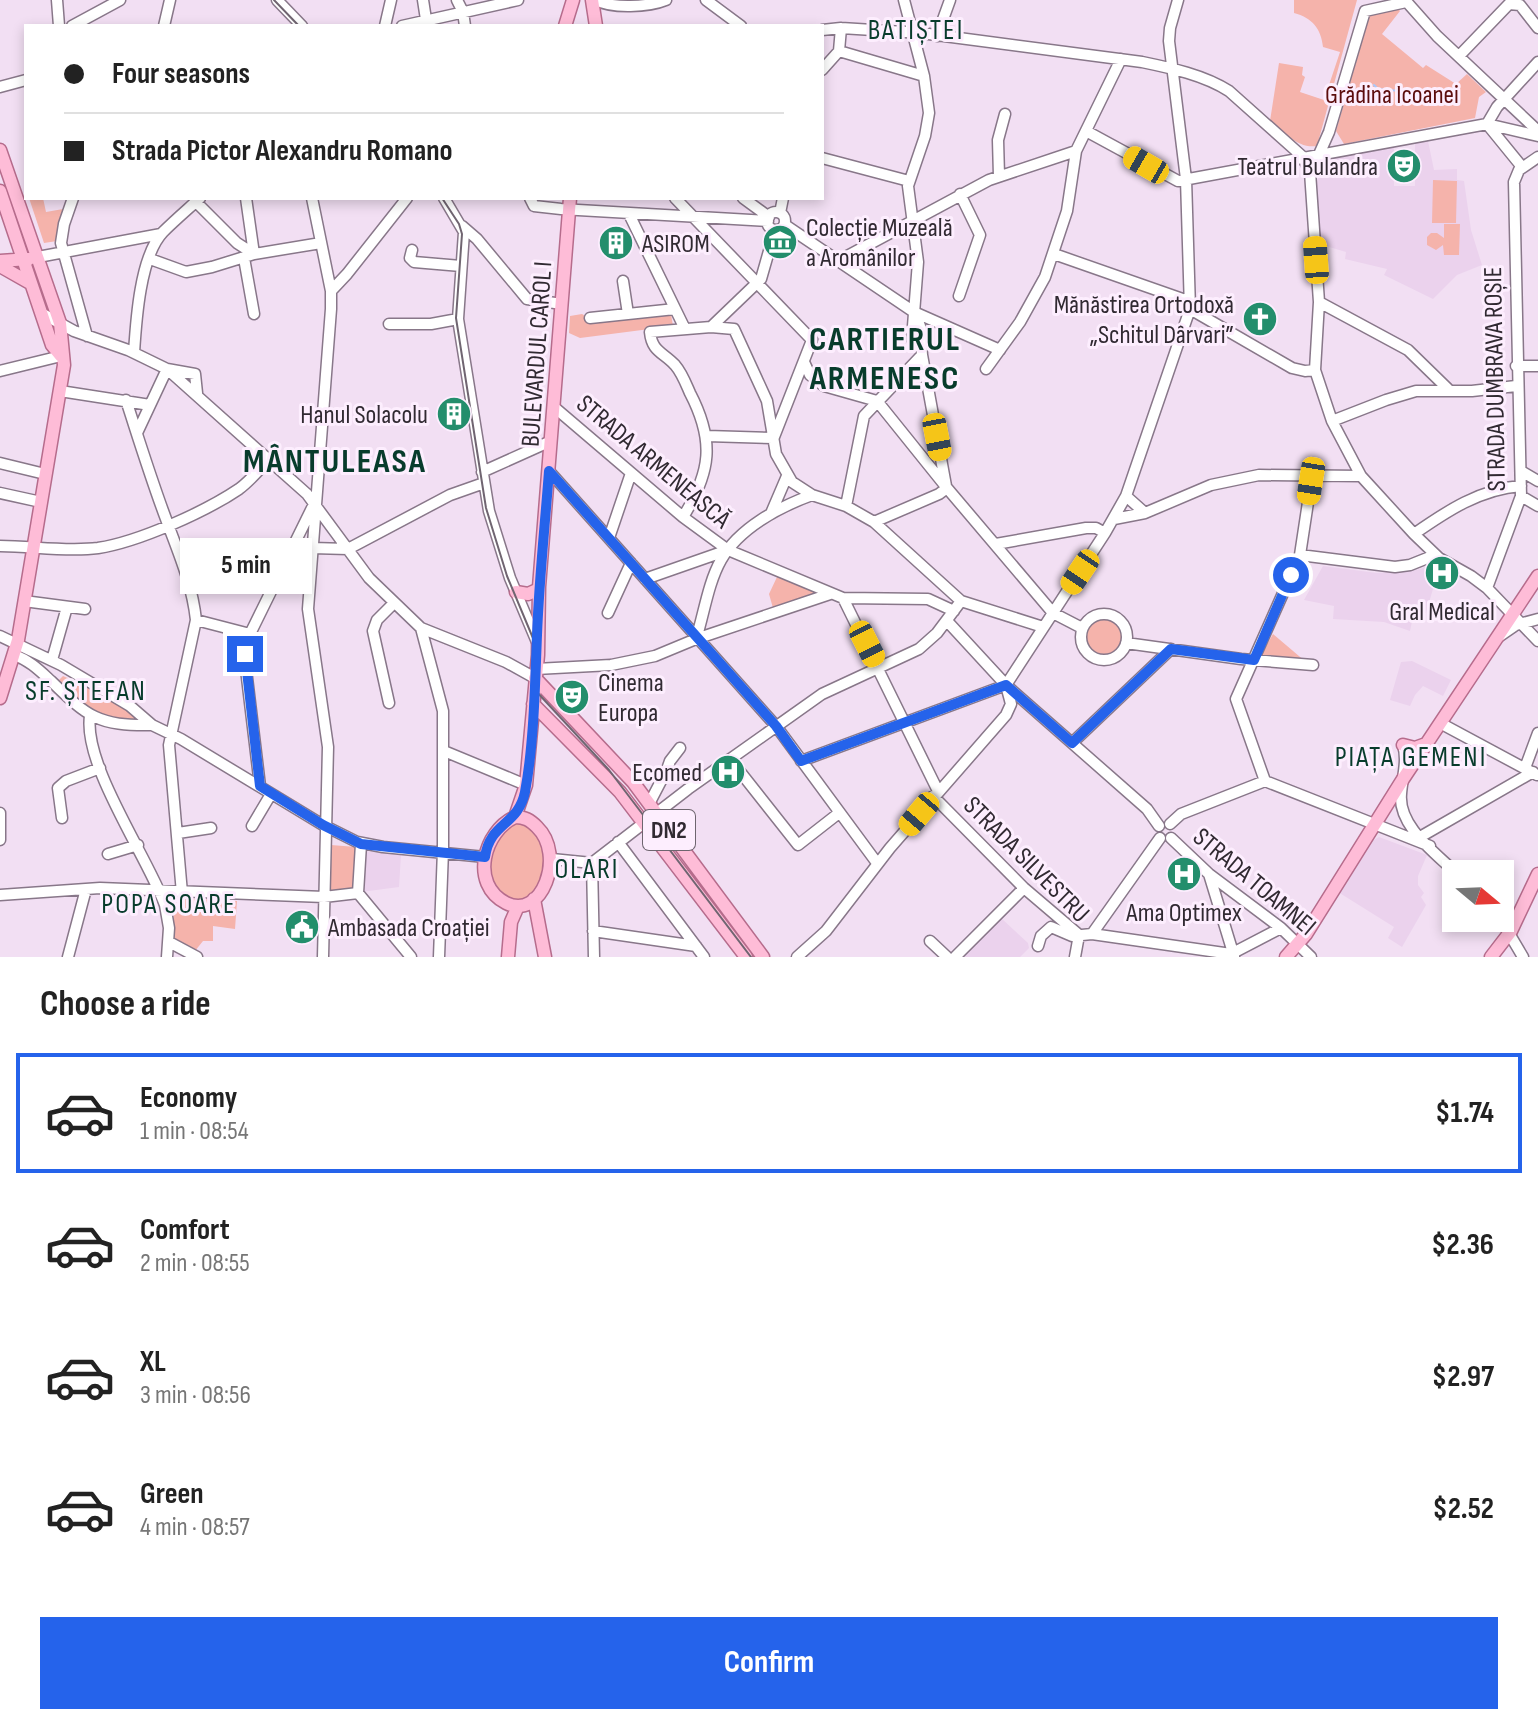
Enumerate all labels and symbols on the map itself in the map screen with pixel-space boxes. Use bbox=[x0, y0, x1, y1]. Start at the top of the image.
district label: BATIȘTEI bbox=[868, 14, 964, 47]
park label: Grădina Icoanei bbox=[1325, 80, 1459, 111]
car bbox=[1119, 143, 1173, 187]
theatre icon: Teatrul Bulandra bbox=[1385, 147, 1423, 185]
place label: Teatrul Bulandra bbox=[1237, 152, 1378, 183]
place label: Colecție Muzeală a Aromânilor bbox=[806, 213, 953, 274]
museum icon: Colecție Muzeală a Aromânilor bbox=[761, 223, 799, 261]
building icon: ASIROM bbox=[597, 224, 635, 262]
place label: ASIROM bbox=[641, 229, 710, 260]
car bbox=[1302, 235, 1330, 285]
street label: BULEVARDUL CAROL I bbox=[516, 260, 559, 448]
street label: STRADA DUMBRAVA ROȘIE bbox=[1478, 266, 1513, 492]
place label: Mănăstirea Ortodoxă „Schitul Dârvari” bbox=[1054, 290, 1234, 351]
church icon: Mănăstirea Ortodoxă „Schitul Dârvari” bbox=[1241, 300, 1279, 338]
district label: CARTIERUL ARMENESC bbox=[809, 319, 961, 399]
street label: STRADA ARMENEASCĂ bbox=[570, 389, 737, 536]
building icon: Hanul Solacolu bbox=[435, 395, 473, 433]
place label: Hanul Solacolu bbox=[300, 400, 428, 431]
car bbox=[921, 411, 953, 463]
district label: MÂNTULEASA bbox=[243, 441, 427, 482]
car bbox=[1295, 455, 1327, 507]
callout: 5 min bbox=[179, 538, 311, 594]
car bbox=[1057, 545, 1103, 599]
hospital icon: Gral Medical bbox=[1423, 554, 1461, 592]
route start bbox=[1273, 557, 1309, 593]
place label: Gral Medical bbox=[1389, 597, 1495, 628]
car bbox=[845, 617, 889, 671]
route end bbox=[227, 636, 263, 672]
place label: Cinema Europa bbox=[598, 668, 664, 729]
district label: SF. ȘTEFAN bbox=[25, 675, 147, 708]
theatre icon: Cinema Europa bbox=[553, 678, 591, 716]
district label: PIAȚA GEMENI bbox=[1335, 741, 1487, 774]
hospital icon: Ecomed bbox=[709, 753, 747, 791]
place label: Ecomed bbox=[632, 758, 702, 789]
car bbox=[894, 788, 944, 840]
street label: STRADA SILVESTRU bbox=[956, 791, 1095, 930]
road number: DN2 bbox=[643, 810, 695, 850]
street label: STRADA TOAMNEI bbox=[1186, 822, 1322, 942]
district label: OLARI bbox=[554, 853, 620, 886]
hospital icon: Ama Optimex bbox=[1165, 855, 1203, 893]
north arrow bbox=[1442, 860, 1514, 932]
district label: POPA SOARE bbox=[101, 888, 237, 921]
place label: Ama Optimex bbox=[1125, 898, 1242, 929]
public building icon: Ambasada Croației bbox=[283, 908, 321, 946]
place label: Ambasada Croației bbox=[327, 913, 490, 944]

